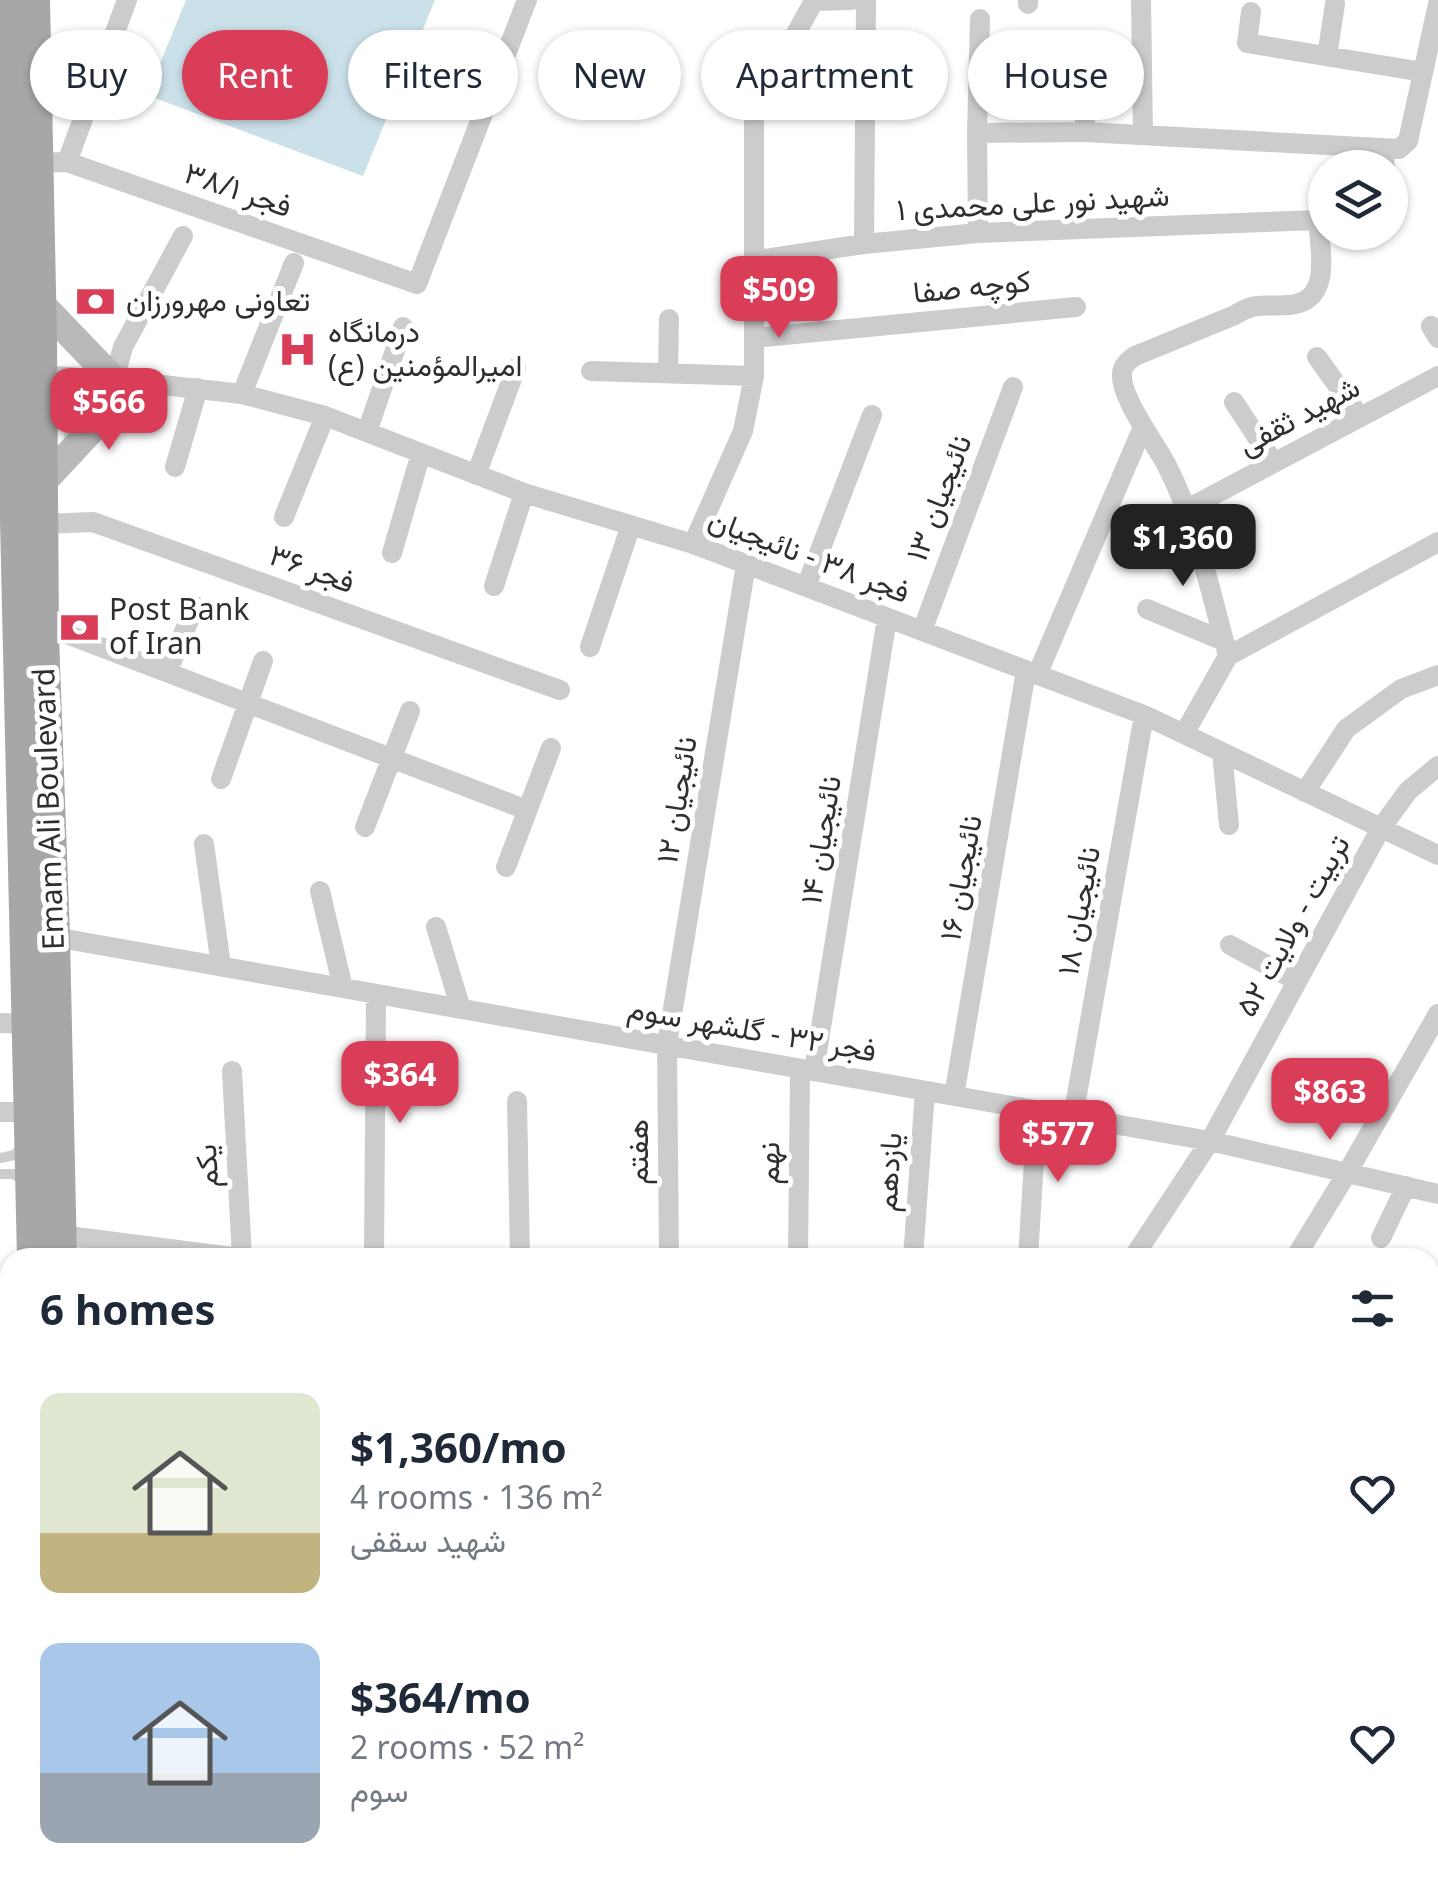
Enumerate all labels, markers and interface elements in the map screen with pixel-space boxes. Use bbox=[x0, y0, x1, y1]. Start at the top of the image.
chip: Buy bbox=[30, 30, 162, 120]
chip: Rent bbox=[182, 30, 328, 120]
chip: Filters bbox=[348, 30, 518, 120]
chip: New bbox=[538, 30, 681, 120]
chip: Apartment bbox=[701, 30, 948, 120]
chip: House bbox=[968, 30, 1144, 120]
map controls bbox=[1308, 150, 1408, 250]
button: layers bbox=[1308, 150, 1408, 250]
street label: فجر ۳۸/۱ bbox=[179, 151, 298, 226]
street label: شهید نور علی محمدی ۱ bbox=[896, 174, 1170, 229]
pin: $509 bbox=[720, 256, 838, 341]
street label: کوچه صفا bbox=[911, 259, 1033, 313]
text: $509 bbox=[742, 267, 816, 310]
place label: تعاونی مهرورزان bbox=[126, 279, 310, 320]
bank icon: تعاونی مهرورزان bbox=[75, 280, 117, 322]
place label: درمانگاه امیرالمؤمنین (ع) bbox=[328, 310, 523, 386]
hospital icon: درمانگاه امیرالمؤمنین (ع) bbox=[277, 328, 319, 370]
street label: شهید ثقفی bbox=[1230, 365, 1366, 464]
pin: $566 bbox=[50, 368, 168, 453]
text: $566 bbox=[72, 379, 146, 422]
street label: نائیجیان ۱۳ bbox=[895, 428, 980, 567]
street label: فجر ۳۸ - نائیجیان bbox=[703, 497, 916, 612]
pin: $1,360 bbox=[1102, 504, 1264, 589]
text: $1,360 bbox=[1133, 515, 1233, 558]
street label: فجر ۳۶ bbox=[264, 533, 361, 602]
place label: Post Bank of Iran bbox=[109, 588, 249, 663]
bank icon: Post Bank of Iran bbox=[58, 606, 100, 648]
street label: Emam Ali Boulevard bbox=[22, 667, 73, 951]
street label: نائیجیان ۱۲ bbox=[645, 733, 706, 866]
street label: نائیجیان ۱۴ bbox=[789, 773, 850, 907]
street label: نائیجیان ۱۶ bbox=[928, 812, 991, 944]
street label: تربیت - ولایت ۵۲ bbox=[1225, 827, 1359, 1023]
street label: نائیجیان ۱۸ bbox=[1046, 843, 1109, 978]
street label: فجر ۳۲ - گلشهر سوم bbox=[625, 986, 880, 1071]
pin: $364 bbox=[341, 1041, 459, 1126]
text: $364 bbox=[363, 1052, 437, 1095]
pin: $863 bbox=[1271, 1058, 1389, 1143]
text: $863 bbox=[1293, 1069, 1367, 1112]
pin: $577 bbox=[999, 1100, 1117, 1185]
text: $577 bbox=[1021, 1111, 1095, 1154]
street label: هفتم bbox=[616, 1119, 657, 1185]
street label: یازدهم bbox=[864, 1131, 911, 1213]
street label: نهم bbox=[747, 1141, 788, 1185]
street label: یکم bbox=[184, 1143, 227, 1189]
text: 6 homes bbox=[40, 1280, 216, 1337]
icon: filters bbox=[1345, 1281, 1400, 1336]
text: $1,360/mo bbox=[350, 1418, 567, 1475]
icon: home bbox=[120, 1433, 240, 1553]
icon: heart bbox=[1345, 1466, 1400, 1521]
text: 4 rooms · 136 m² bbox=[350, 1475, 603, 1518]
text: شهید سقفی bbox=[350, 1518, 506, 1561]
text: $364/mo bbox=[350, 1668, 531, 1725]
icon: home bbox=[120, 1683, 240, 1803]
icon: heart bbox=[1345, 1716, 1400, 1771]
text: 2 rooms · 52 m² bbox=[350, 1725, 584, 1768]
text: سوم bbox=[350, 1768, 409, 1811]

